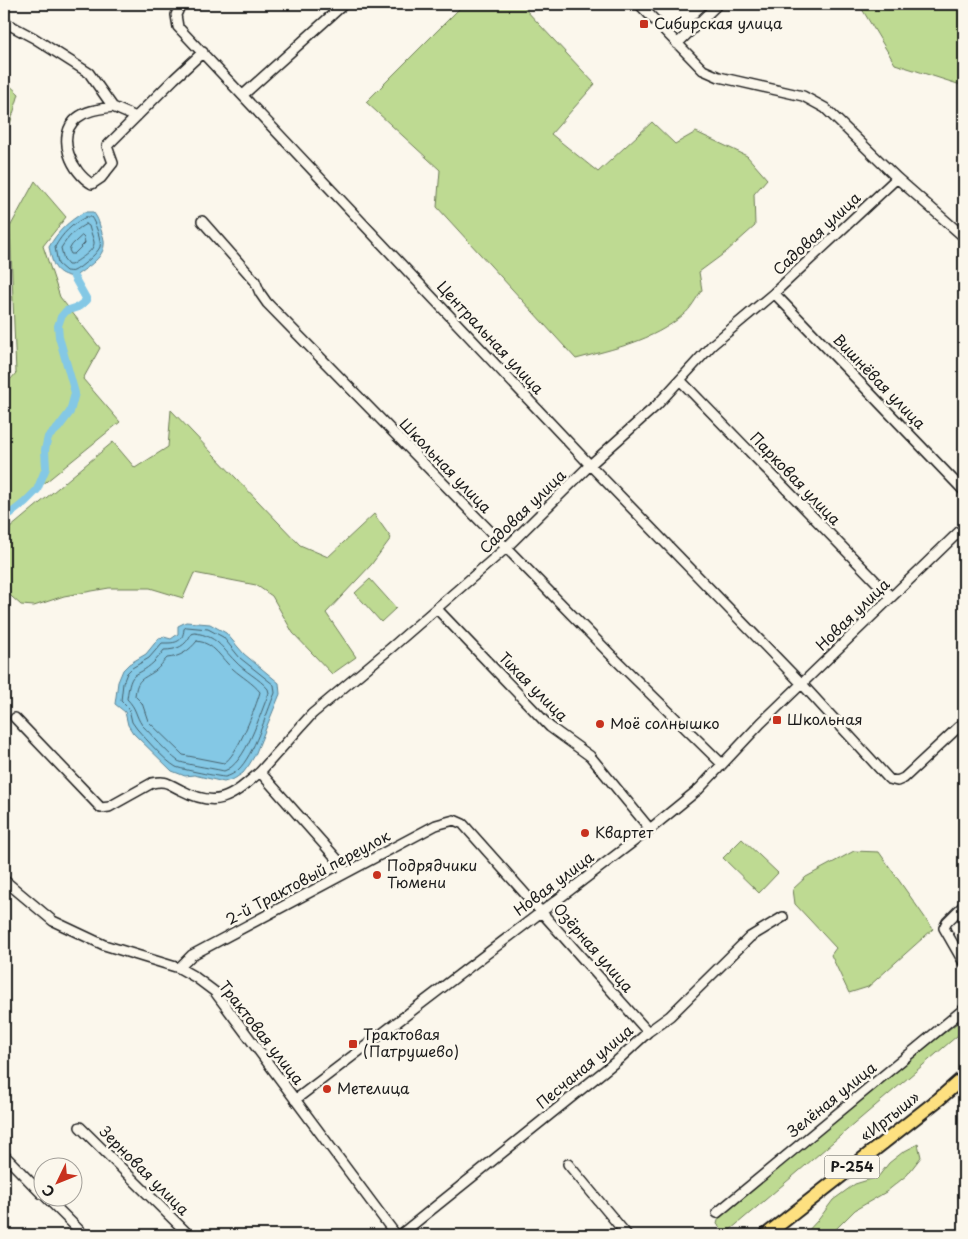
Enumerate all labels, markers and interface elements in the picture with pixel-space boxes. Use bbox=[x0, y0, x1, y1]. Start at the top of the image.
place label: Сибирская улица bbox=[654, 11, 783, 34]
marker: Сибирская улица bbox=[638, 18, 650, 30]
street label: Садовая улица bbox=[767, 186, 865, 280]
street label: Центральная улица bbox=[432, 275, 550, 399]
street label: Вишнёвая улица bbox=[828, 328, 932, 434]
street label: Школьная улица bbox=[395, 412, 498, 518]
street label: Парковая улица bbox=[745, 426, 847, 530]
street label: Садовая улица bbox=[473, 463, 571, 558]
street label: Новая улица bbox=[810, 572, 895, 655]
street label: Тихая улица bbox=[494, 646, 574, 726]
place label: Школьная bbox=[787, 707, 863, 730]
place label: Моё солнышко bbox=[610, 711, 720, 734]
marker: Школьная bbox=[771, 714, 783, 726]
marker: Моё солнышко bbox=[594, 718, 606, 730]
place label: Квартет bbox=[595, 820, 654, 843]
street label: 2-й Трактовый переулок bbox=[221, 823, 394, 930]
marker: Квартет bbox=[579, 827, 591, 839]
street label: Новая улица bbox=[508, 845, 599, 921]
place label: Подрядчики Тюмени bbox=[387, 853, 477, 893]
marker: Подрядчики Тюмени bbox=[371, 869, 383, 881]
street label: Озёрная улица bbox=[549, 897, 640, 997]
street label: Трактовая улица bbox=[214, 975, 311, 1089]
street label: Песчаная улица bbox=[531, 1018, 638, 1113]
place label: Трактовая (Патрушево) bbox=[363, 1022, 459, 1062]
marker: Трактовая (Патрушево) bbox=[347, 1038, 359, 1050]
street label: Зелёная улица bbox=[782, 1055, 881, 1142]
place label: Метелица bbox=[337, 1076, 410, 1099]
marker: Метелица bbox=[321, 1083, 333, 1095]
street label: «Иртыш» bbox=[854, 1085, 924, 1147]
street label: Зерновая улица bbox=[95, 1120, 195, 1220]
north arrow bbox=[32, 1156, 82, 1206]
road number: Р-254 bbox=[824, 1156, 880, 1178]
text: С bbox=[37, 1180, 59, 1202]

